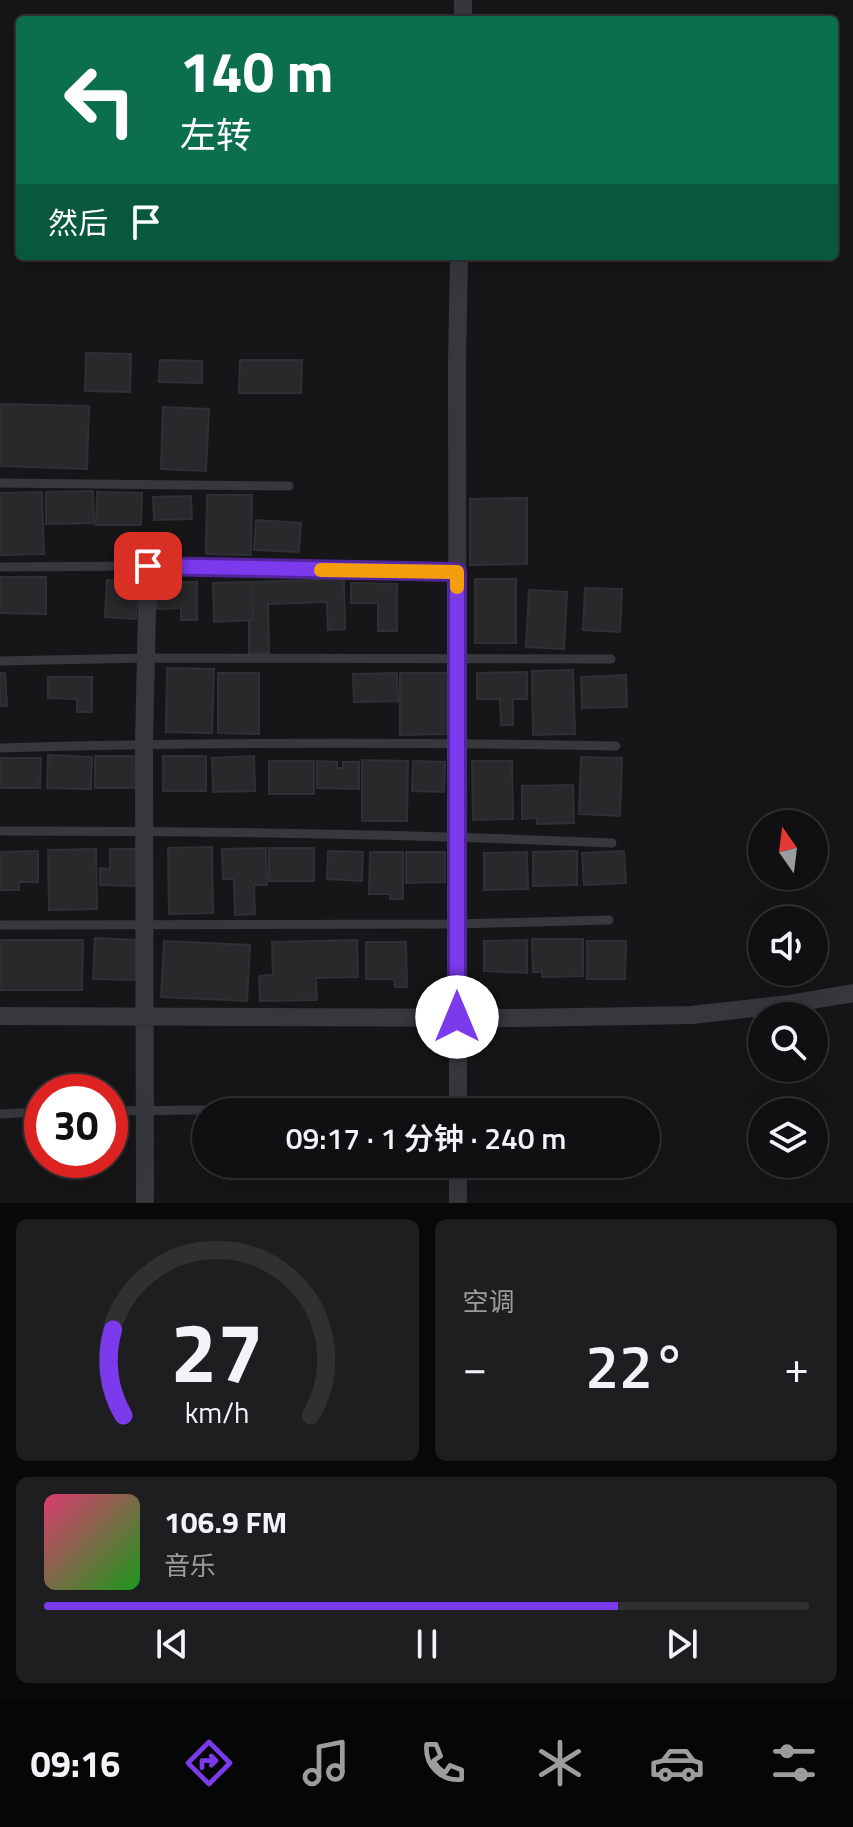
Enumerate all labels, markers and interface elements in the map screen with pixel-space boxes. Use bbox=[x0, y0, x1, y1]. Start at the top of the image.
text: 140 m bbox=[180, 29, 333, 114]
icon: left bbox=[48, 48, 152, 152]
text: 左转 bbox=[180, 107, 252, 162]
text: 然后 bbox=[48, 200, 108, 246]
icon: arrive bbox=[124, 200, 168, 244]
pin bbox=[114, 532, 182, 600]
icon: arrive bbox=[126, 544, 170, 588]
north arrow bbox=[748, 810, 828, 890]
map controls bbox=[748, 810, 828, 1178]
button: sound bbox=[748, 906, 828, 986]
position arrow bbox=[415, 975, 499, 1059]
button: search bbox=[748, 1002, 828, 1082]
speed limit sign: 30 bbox=[24, 1074, 128, 1178]
button: layers bbox=[748, 1098, 828, 1178]
text: 09:17 · 1 分钟 · 240 m bbox=[286, 1115, 566, 1161]
text: 空调 bbox=[463, 1282, 515, 1321]
text: 27 bbox=[171, 1288, 264, 1414]
text: 22° bbox=[585, 1320, 686, 1411]
text: − bbox=[463, 1333, 487, 1400]
text: + bbox=[784, 1333, 809, 1400]
text: km/h bbox=[185, 1391, 250, 1434]
text: 106.9 FM bbox=[164, 1499, 287, 1545]
text: 音乐 bbox=[164, 1546, 216, 1585]
icon: previous bbox=[150, 1622, 194, 1666]
icon: pause bbox=[405, 1622, 449, 1666]
icon: next bbox=[660, 1622, 704, 1666]
icon: directions bbox=[181, 1735, 237, 1791]
icon: music bbox=[298, 1735, 354, 1791]
icon: phone bbox=[415, 1735, 471, 1791]
icon: climate bbox=[532, 1735, 588, 1791]
icon: car bbox=[649, 1735, 705, 1791]
icon: filters bbox=[766, 1735, 822, 1791]
text: 09:16 bbox=[31, 1736, 120, 1791]

